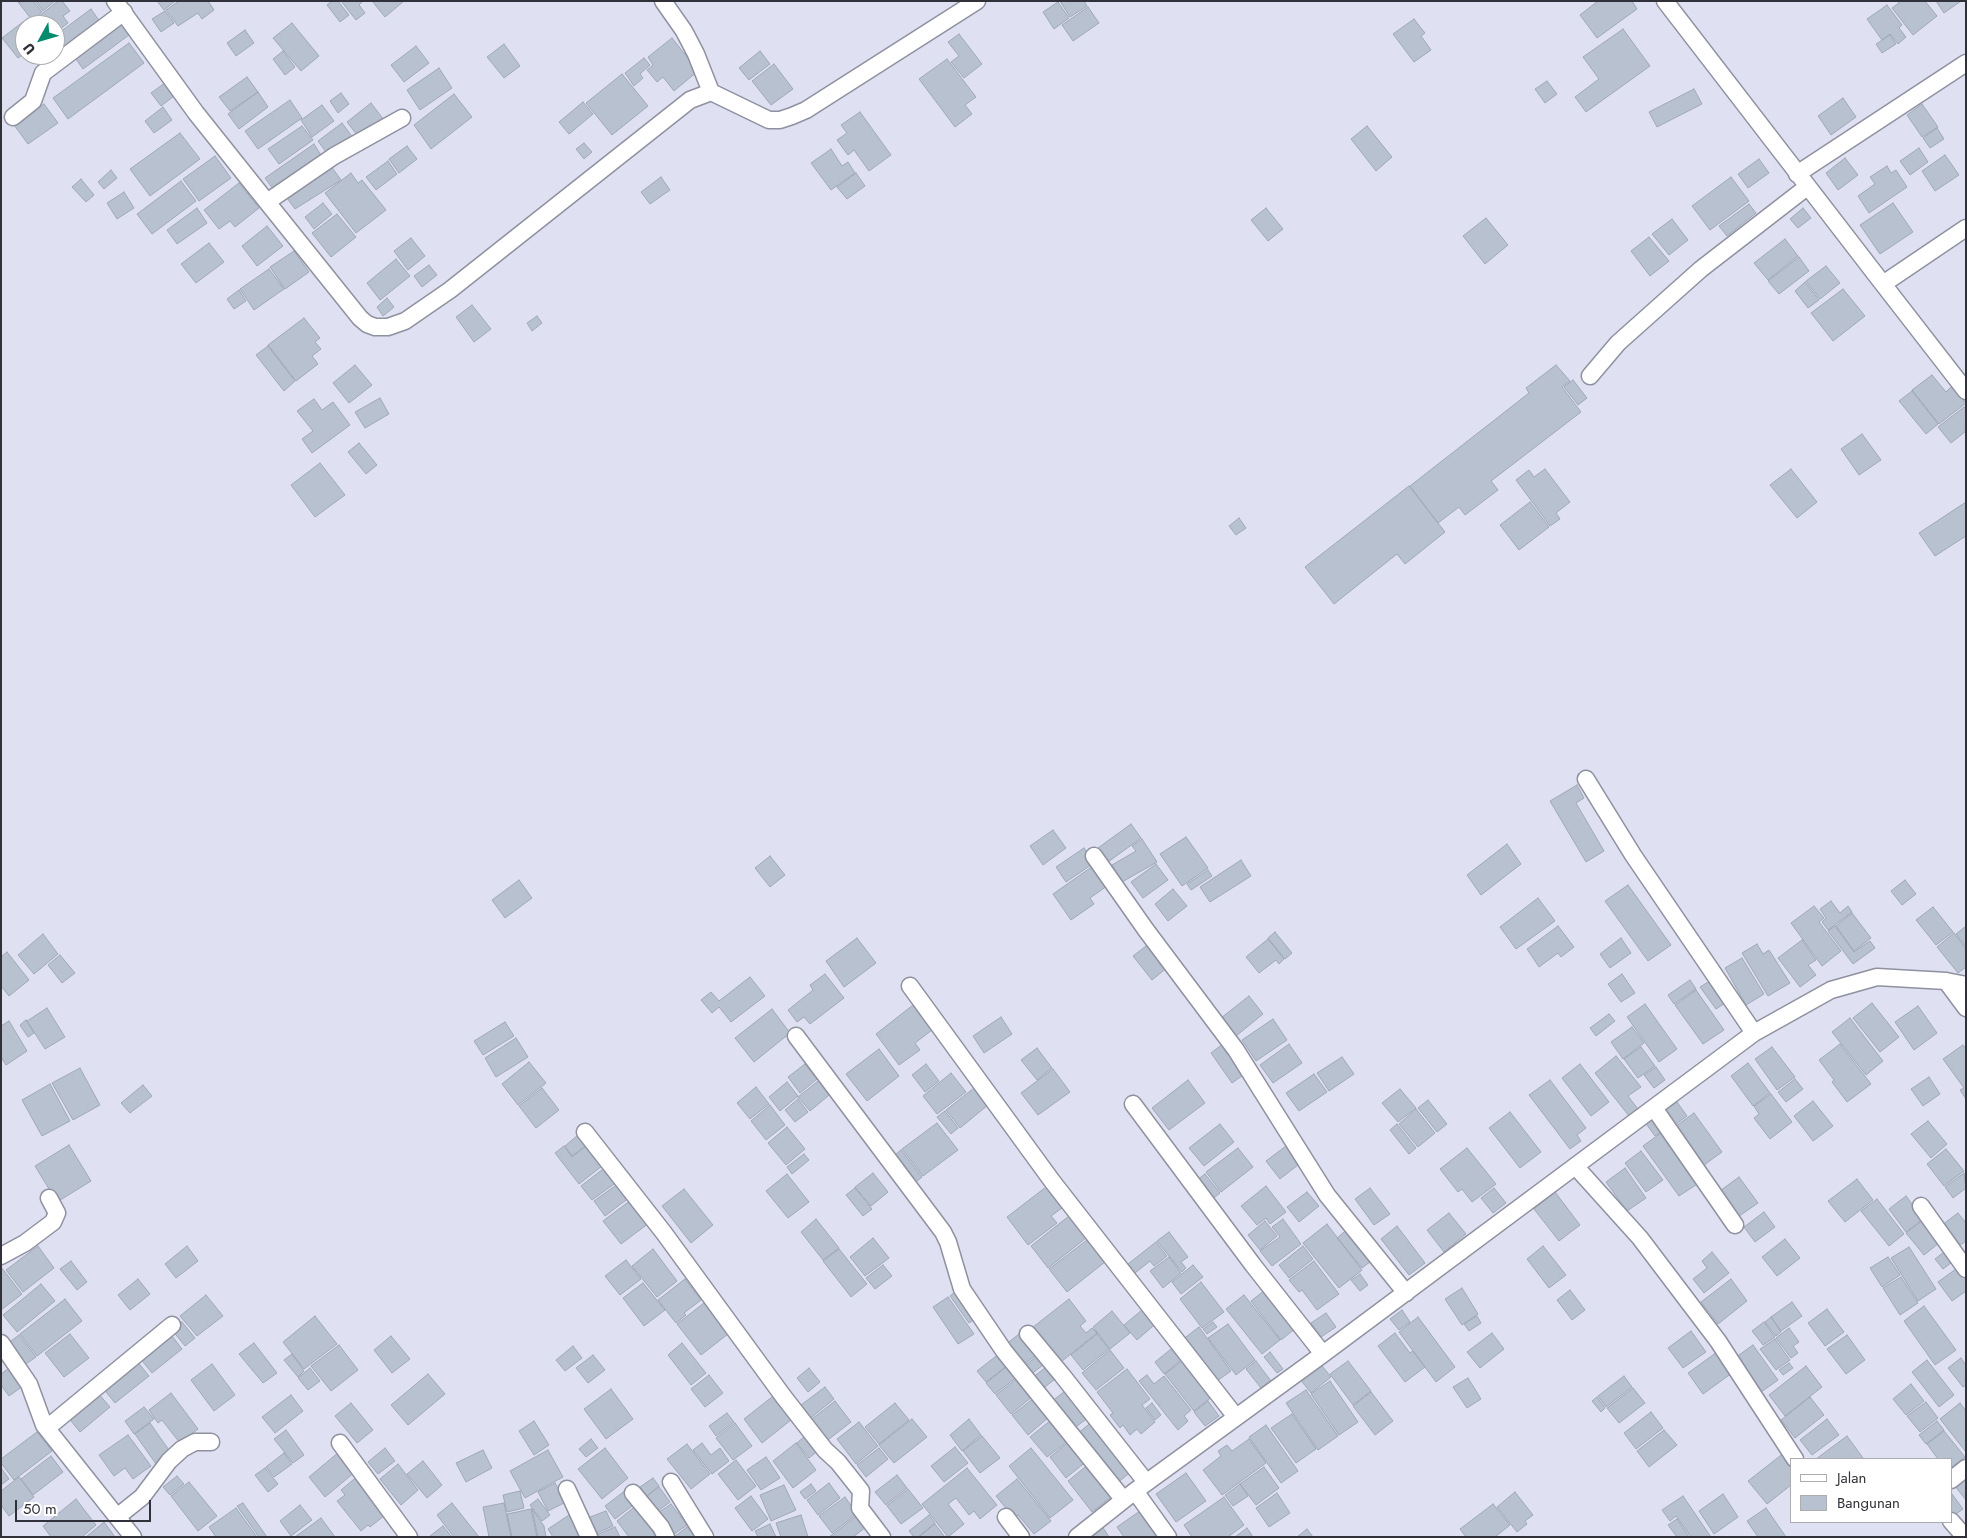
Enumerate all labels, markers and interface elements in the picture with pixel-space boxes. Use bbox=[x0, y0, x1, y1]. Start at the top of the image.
north arrow bbox=[15, 15, 65, 65]
text: U bbox=[18, 39, 40, 59]
legend bbox=[1790, 1458, 1952, 1523]
text: Jalan bbox=[1837, 1467, 1866, 1489]
scale bar bbox=[18, 1490, 154, 1522]
text: Bangunan bbox=[1837, 1492, 1900, 1514]
text: 50 m bbox=[23, 1498, 57, 1520]

